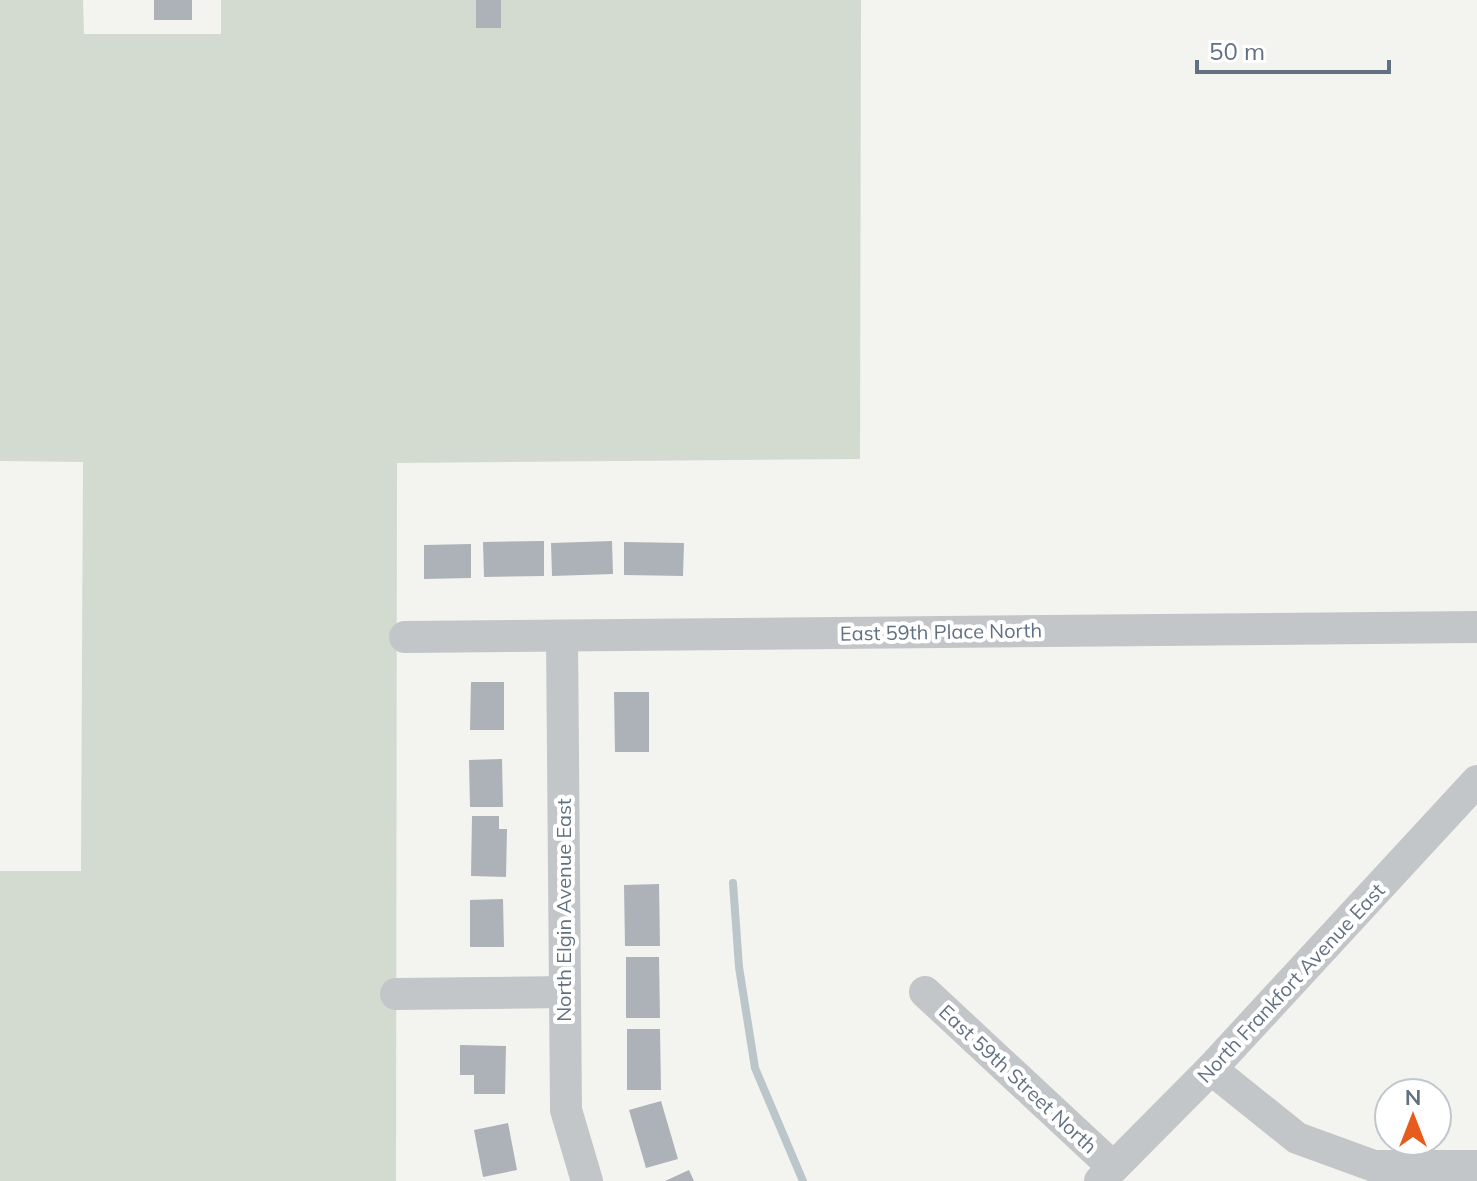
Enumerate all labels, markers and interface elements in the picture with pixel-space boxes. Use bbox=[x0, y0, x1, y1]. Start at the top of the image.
scale bar bbox=[1197, 24, 1389, 74]
text: 50 m bbox=[1209, 36, 1265, 66]
street label: East 59th Place North bbox=[840, 617, 1042, 646]
street label: North Elgin Avenue East bbox=[551, 798, 576, 1022]
street label: North Frankfort Avenue East bbox=[1192, 878, 1390, 1088]
street label: East 59th Street North bbox=[934, 999, 1103, 1158]
north arrow bbox=[1373, 1077, 1453, 1157]
text: N bbox=[1405, 1083, 1421, 1111]

